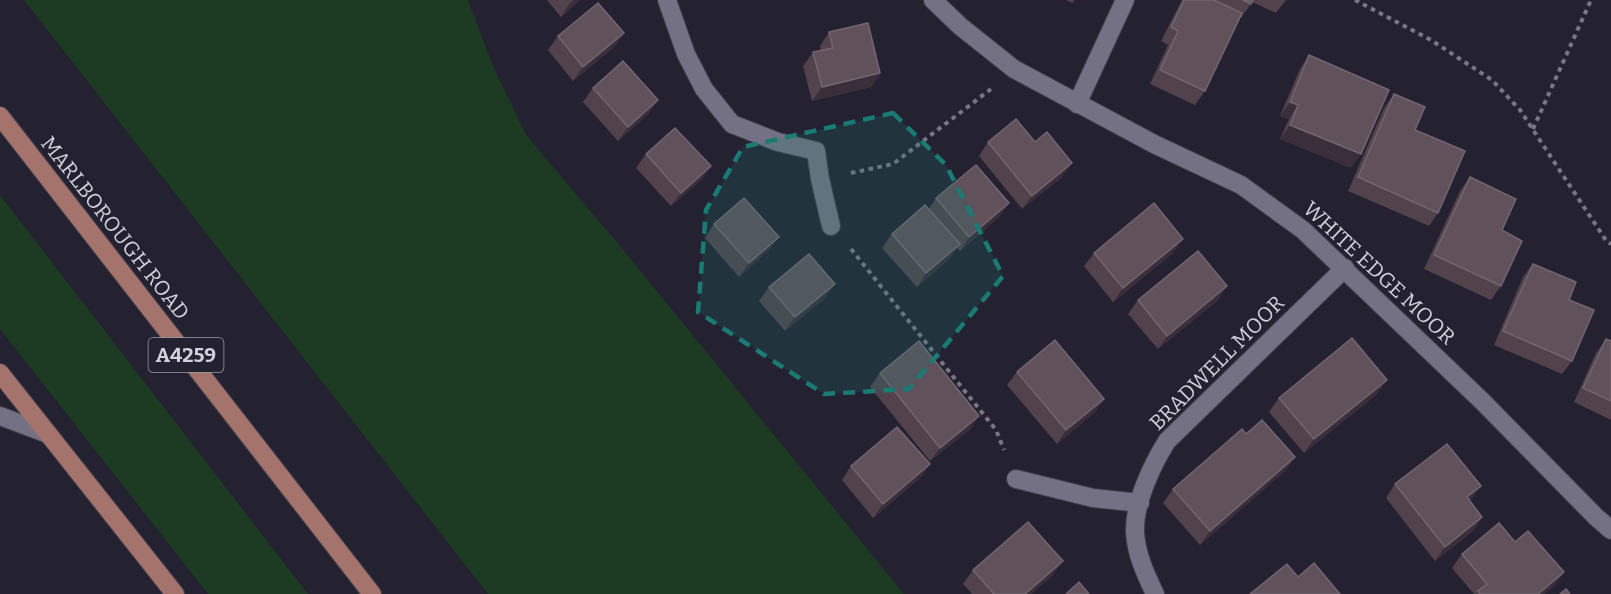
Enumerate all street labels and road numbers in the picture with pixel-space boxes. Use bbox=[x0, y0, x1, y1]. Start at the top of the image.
street label: MARLBOROUGH ROAD bbox=[35, 131, 195, 325]
street label: WHITE EDGE MOOR bbox=[1298, 196, 1461, 350]
street label: BRADWELL MOOR bbox=[1144, 290, 1290, 436]
road number: A4259 bbox=[148, 338, 224, 372]

